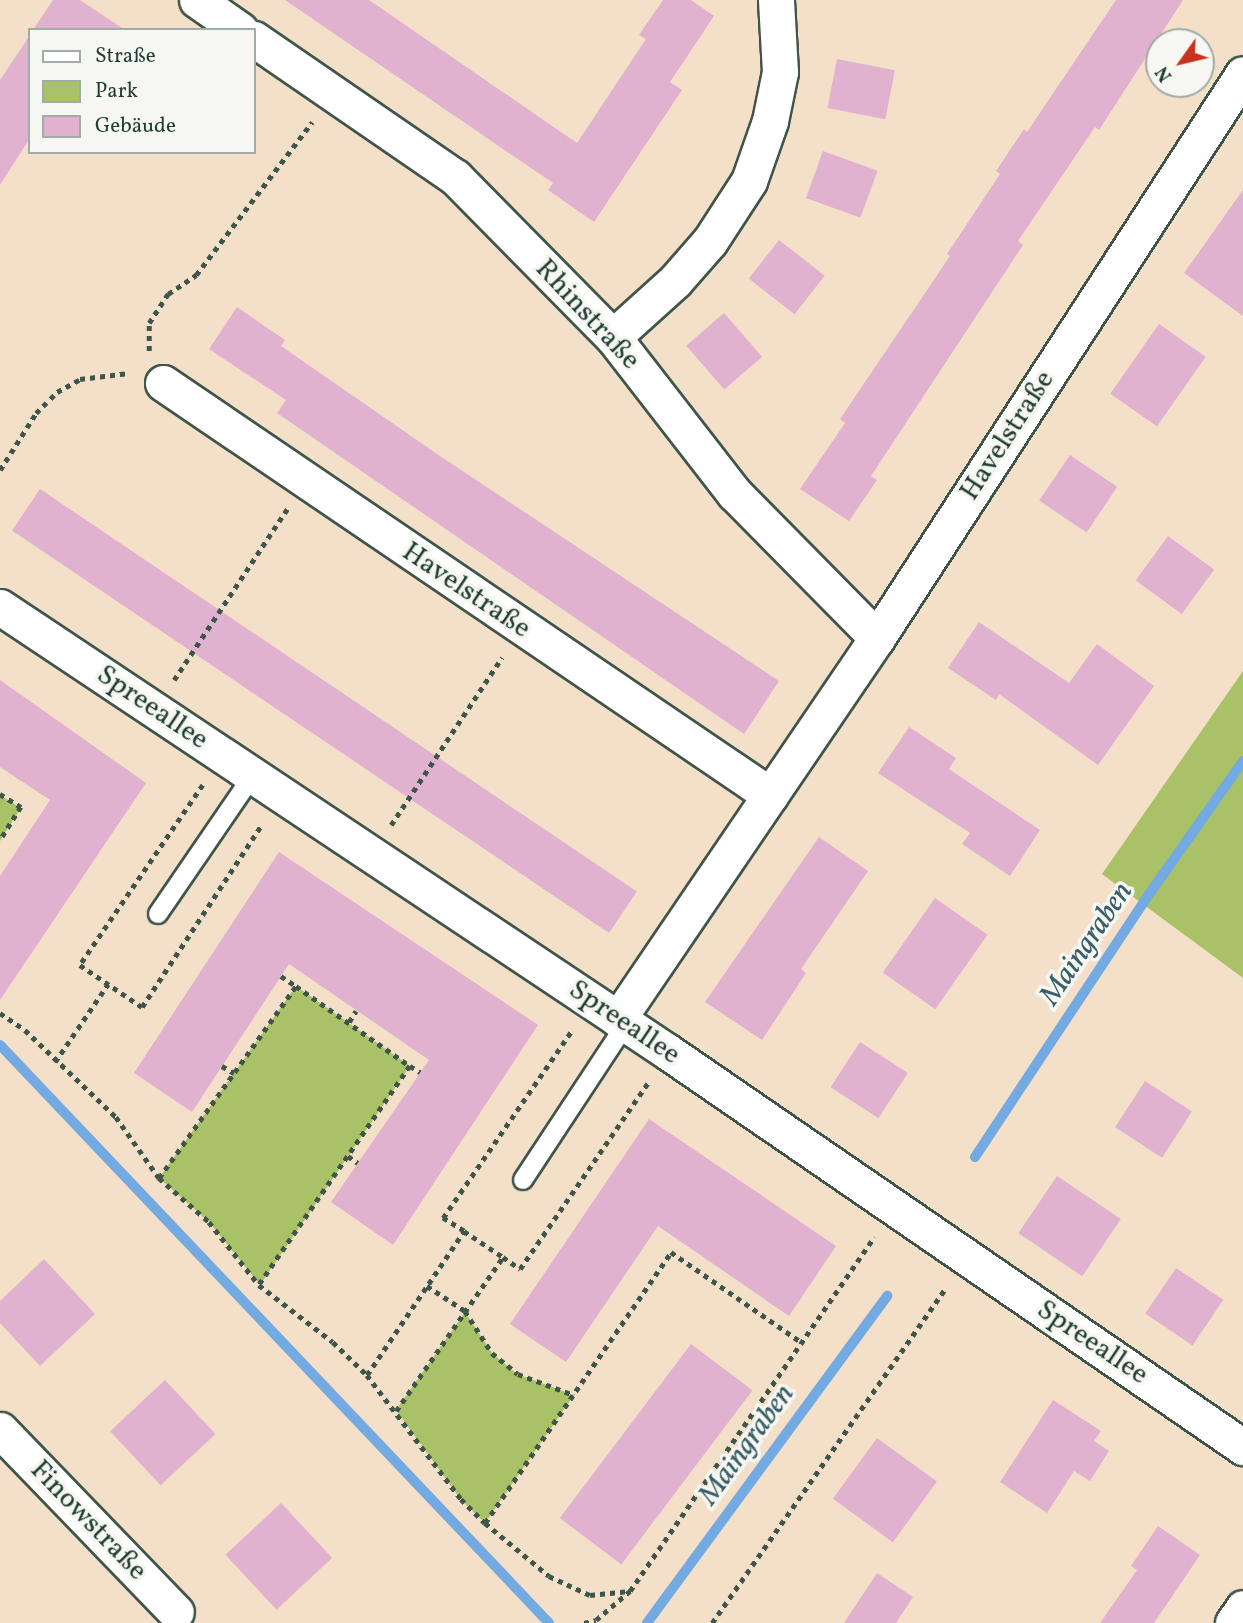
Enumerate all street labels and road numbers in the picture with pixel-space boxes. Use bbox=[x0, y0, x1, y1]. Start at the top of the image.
street label: Rhinstraße bbox=[527, 253, 647, 377]
street label: Havelstraße bbox=[954, 365, 1062, 507]
street label: Havelstraße bbox=[395, 536, 537, 646]
street label: Spreeallee bbox=[90, 659, 214, 757]
street label: Spreeallee bbox=[562, 974, 686, 1072]
street label: Spreeallee bbox=[1030, 1294, 1154, 1392]
street label: Finowstraße bbox=[22, 1454, 154, 1588]

